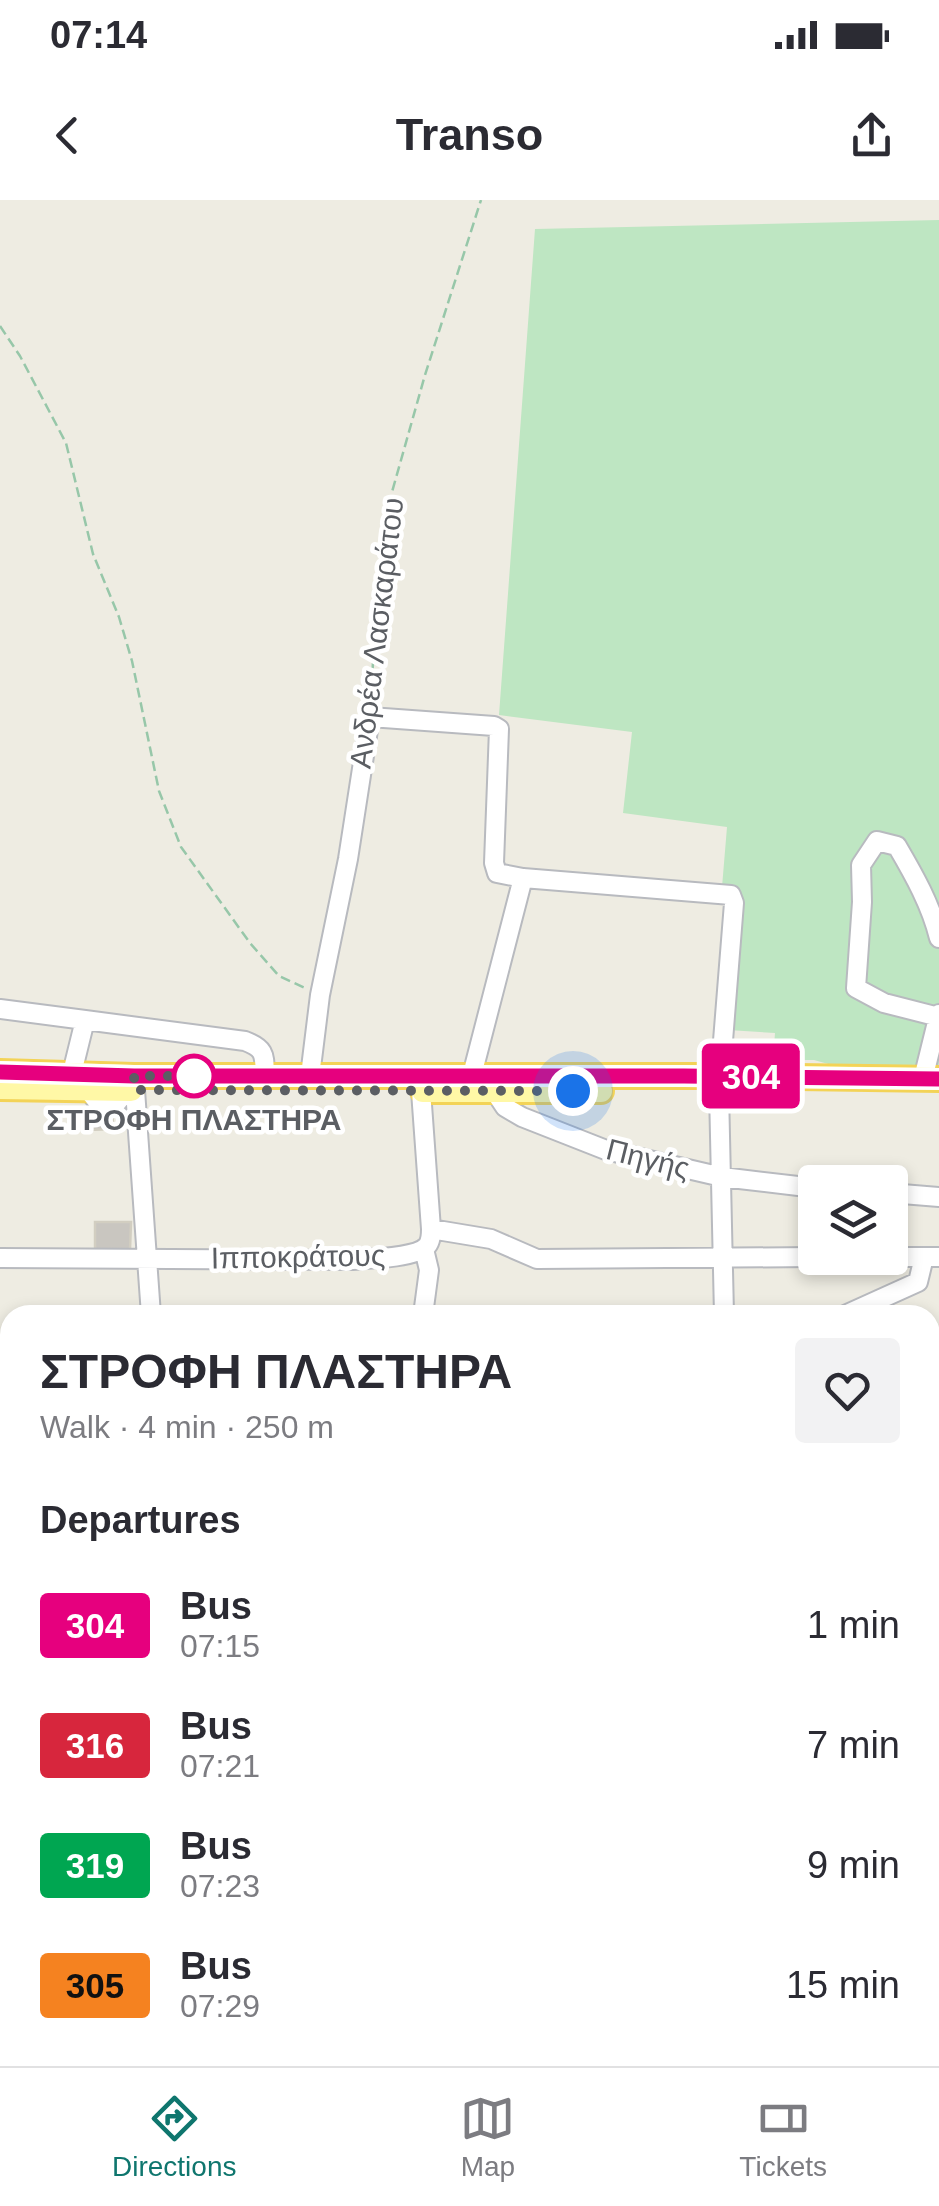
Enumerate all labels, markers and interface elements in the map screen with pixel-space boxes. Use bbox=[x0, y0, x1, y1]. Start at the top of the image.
text: 07:14 bbox=[50, 14, 147, 56]
icon: back bbox=[40, 108, 95, 163]
icon: share bbox=[844, 108, 899, 163]
text: Transo bbox=[396, 109, 543, 160]
street label: Ανδρέα Λασκαράτου bbox=[344, 496, 409, 770]
line badge: 304 bbox=[694, 1044, 808, 1108]
marker: ΣΤΡΟΦΗ ΠΛΑΣΤΗΡΑ bbox=[173, 1055, 215, 1097]
text: 304 bbox=[722, 1057, 780, 1096]
your location bbox=[548, 1066, 598, 1116]
place label: ΣΤΡΟΦΗ ΠΛΑΣΤΗΡΑ bbox=[46, 1103, 342, 1136]
street label: Πηγής bbox=[603, 1132, 693, 1185]
map controls bbox=[798, 1165, 908, 1275]
button: layers bbox=[798, 1165, 908, 1275]
street label: Ιπποκράτους bbox=[211, 1238, 385, 1275]
button: heart bbox=[795, 1338, 900, 1443]
text: ΣΤΡΟΦΗ ΠΛΑΣΤΗΡΑ bbox=[40, 1345, 512, 1398]
text: Walk · 4 min · 250 m bbox=[40, 1409, 334, 1445]
text: Departures bbox=[40, 1499, 241, 1541]
text: Bus bbox=[180, 1585, 252, 1627]
text: 1 min bbox=[807, 1604, 900, 1646]
text: 304 bbox=[66, 1606, 124, 1645]
text: 07:15 bbox=[180, 1628, 260, 1664]
text: Bus bbox=[180, 1705, 252, 1747]
text: 7 min bbox=[807, 1724, 900, 1766]
text: 316 bbox=[66, 1726, 124, 1765]
text: 07:21 bbox=[180, 1748, 260, 1784]
text: Bus bbox=[180, 1825, 252, 1867]
text: 9 min bbox=[807, 1844, 900, 1886]
text: 319 bbox=[66, 1846, 124, 1885]
text: 07:23 bbox=[180, 1868, 260, 1904]
text: Bus bbox=[180, 1945, 252, 1987]
text: 15 min bbox=[786, 1964, 900, 2006]
text: 305 bbox=[66, 1966, 124, 2005]
text: 07:29 bbox=[180, 1988, 260, 2024]
tab: Directions bbox=[112, 2091, 236, 2183]
tab: Map bbox=[460, 2091, 515, 2183]
tab: Tickets bbox=[739, 2091, 827, 2183]

